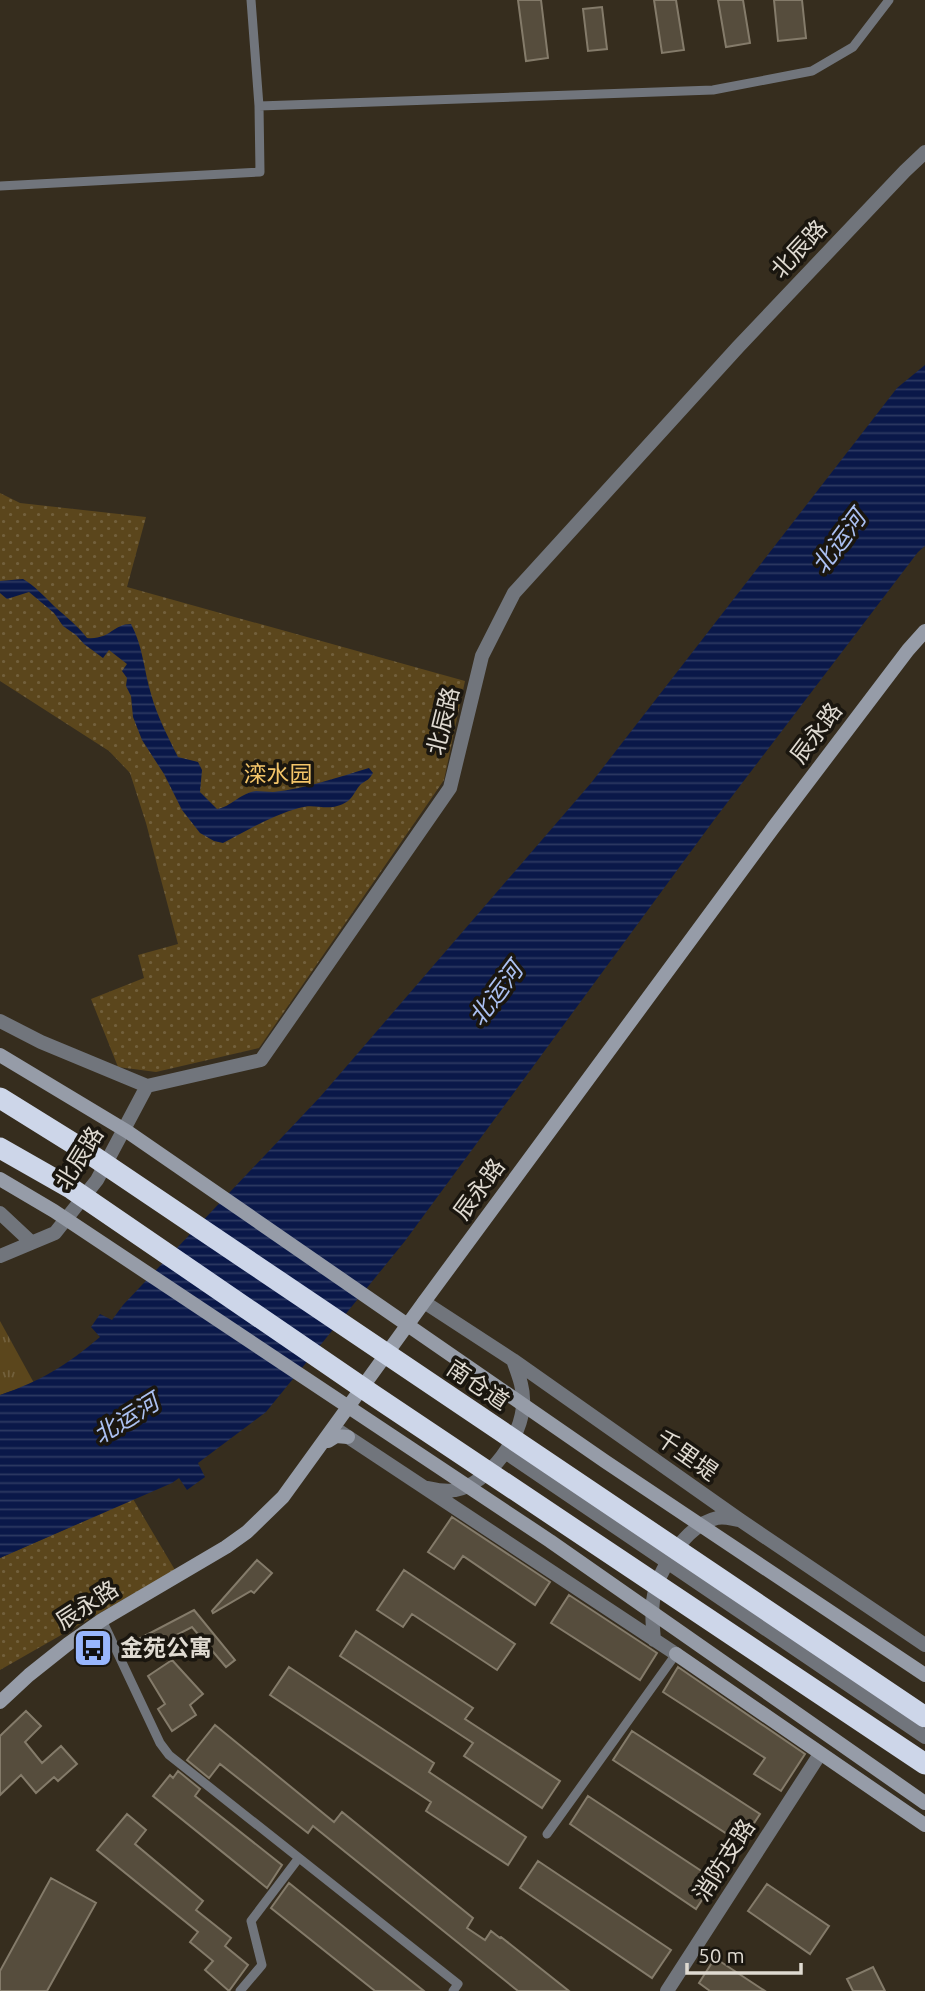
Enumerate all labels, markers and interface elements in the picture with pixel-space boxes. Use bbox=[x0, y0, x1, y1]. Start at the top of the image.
street label: 北辰路 bbox=[766, 215, 831, 282]
water label: 北运河 bbox=[806, 502, 873, 579]
street label: 北辰路 bbox=[422, 684, 463, 757]
street label: 辰永路 bbox=[785, 698, 846, 768]
park label: 滦水园 bbox=[244, 761, 313, 786]
water label: 北运河 bbox=[463, 954, 530, 1031]
street label: 北辰路 bbox=[50, 1122, 107, 1194]
street label: 辰永路 bbox=[448, 1153, 509, 1224]
street label: 南仓道 bbox=[443, 1355, 514, 1414]
water label: 北运河 bbox=[88, 1386, 167, 1449]
street label: 千里堤 bbox=[652, 1425, 723, 1485]
street label: 辰永路 bbox=[51, 1575, 122, 1634]
bus stop icon: 金苑公寓 bbox=[72, 1627, 114, 1669]
place label: 金苑公寓 bbox=[120, 1635, 212, 1660]
street label: 消防支路 bbox=[688, 1814, 759, 1905]
scale bar bbox=[687, 1932, 801, 1976]
text: 50 m bbox=[698, 1943, 745, 1967]

